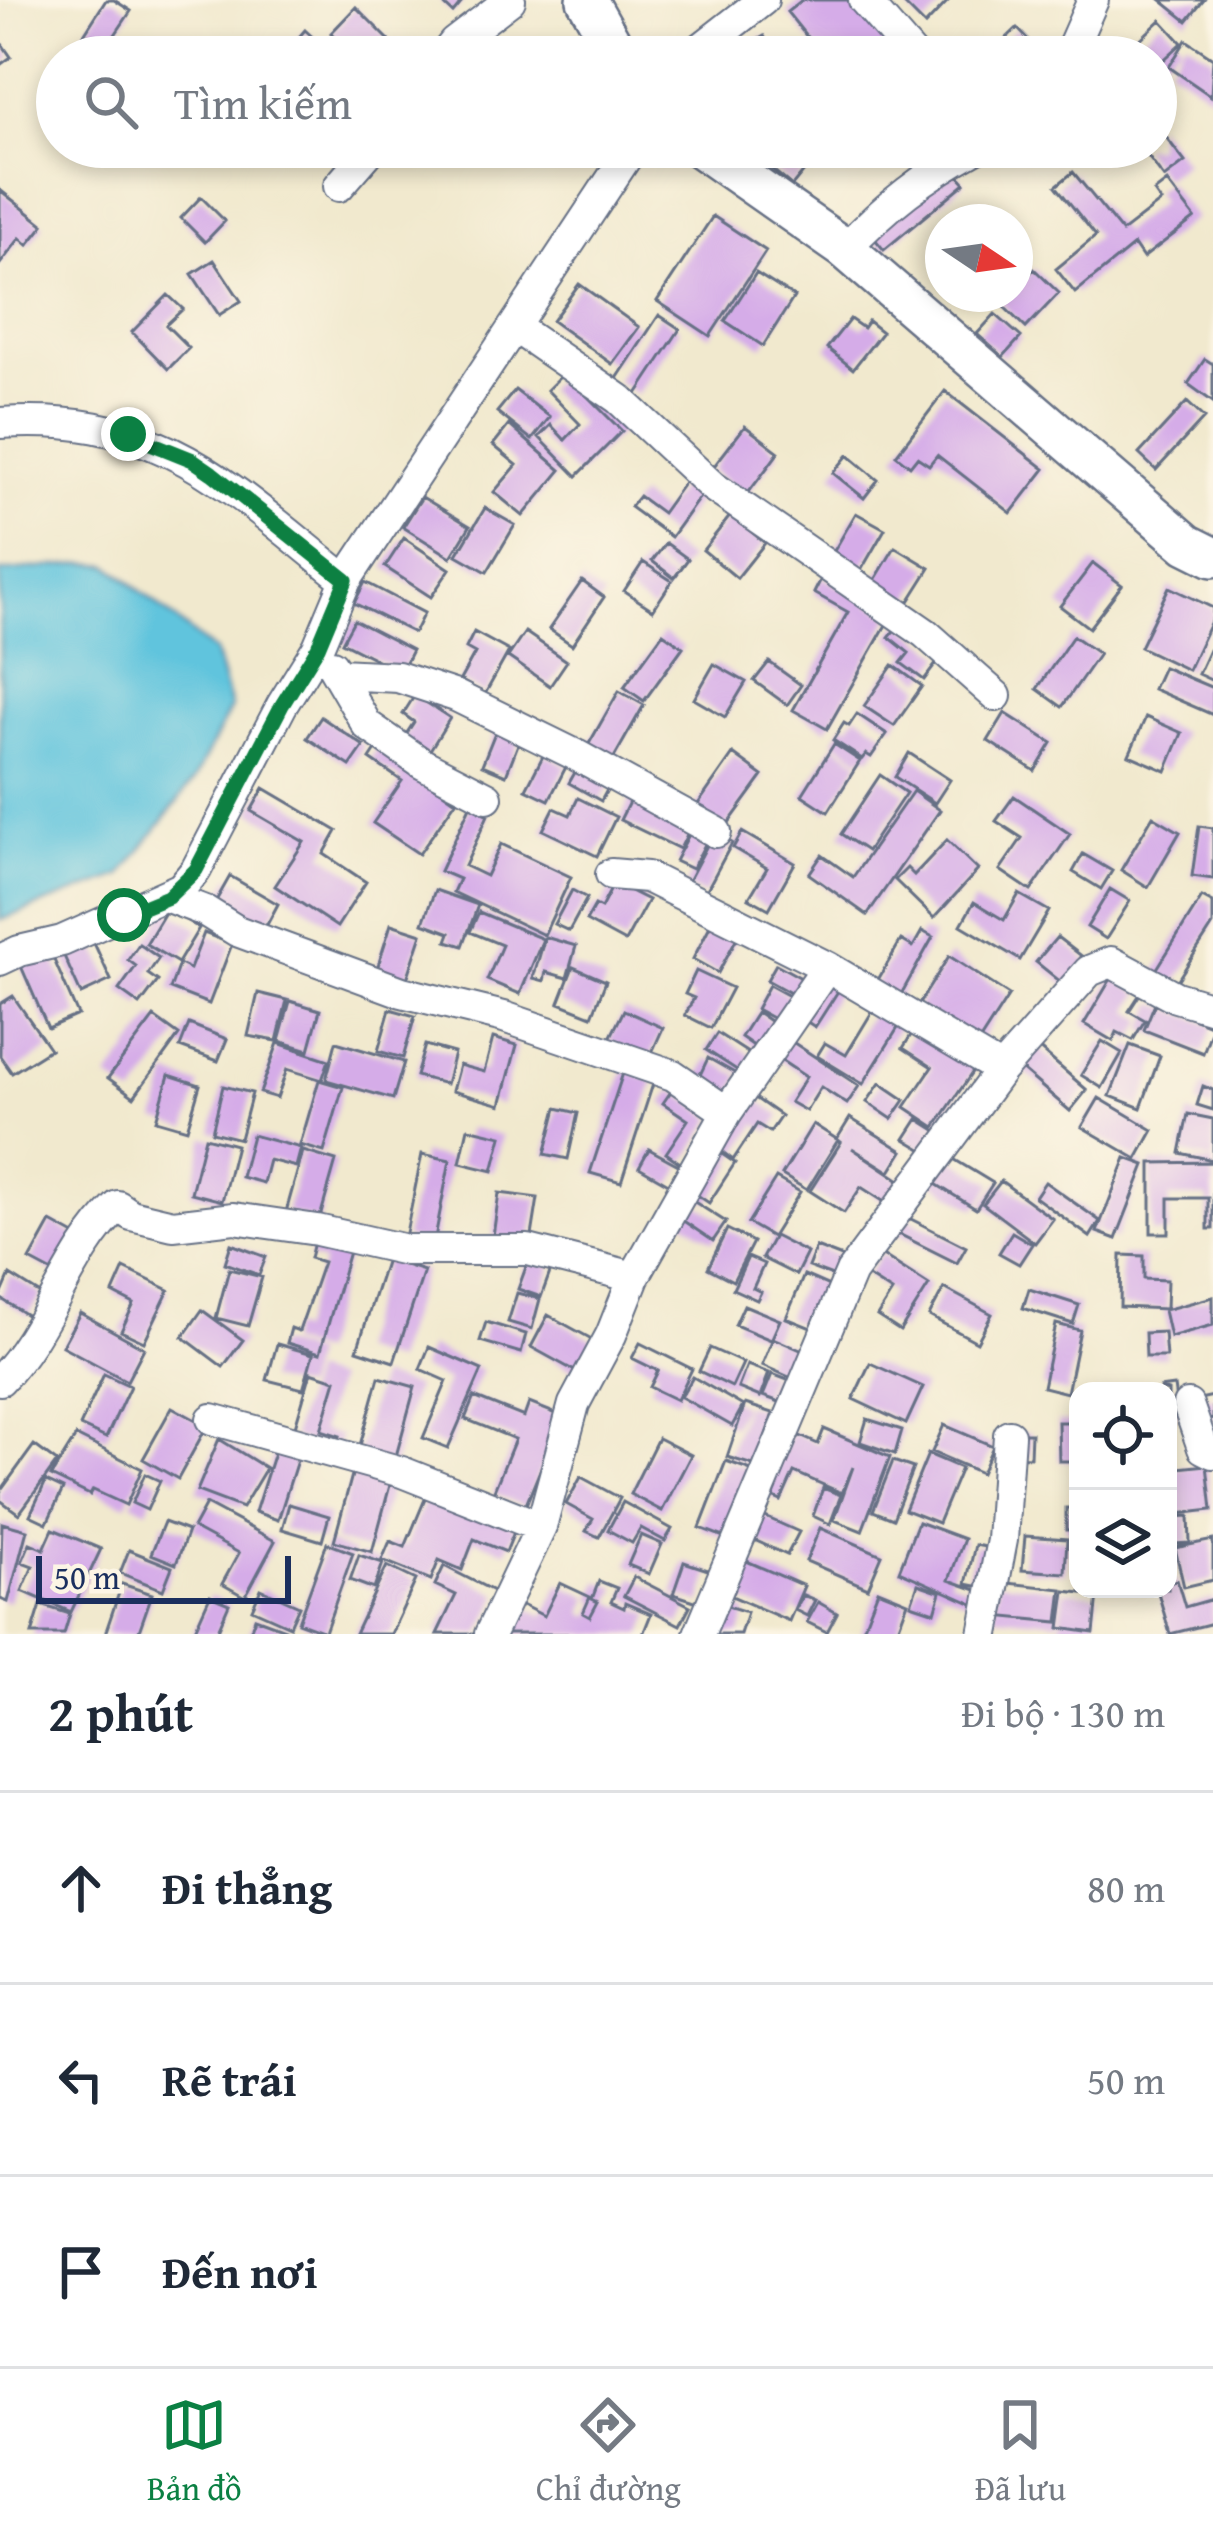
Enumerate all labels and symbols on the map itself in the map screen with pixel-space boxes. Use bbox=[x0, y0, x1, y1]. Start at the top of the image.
north arrow bbox=[925, 204, 1033, 312]
route end bbox=[101, 407, 155, 461]
route start bbox=[97, 888, 151, 942]
scale bar bbox=[36, 1550, 291, 1603]

